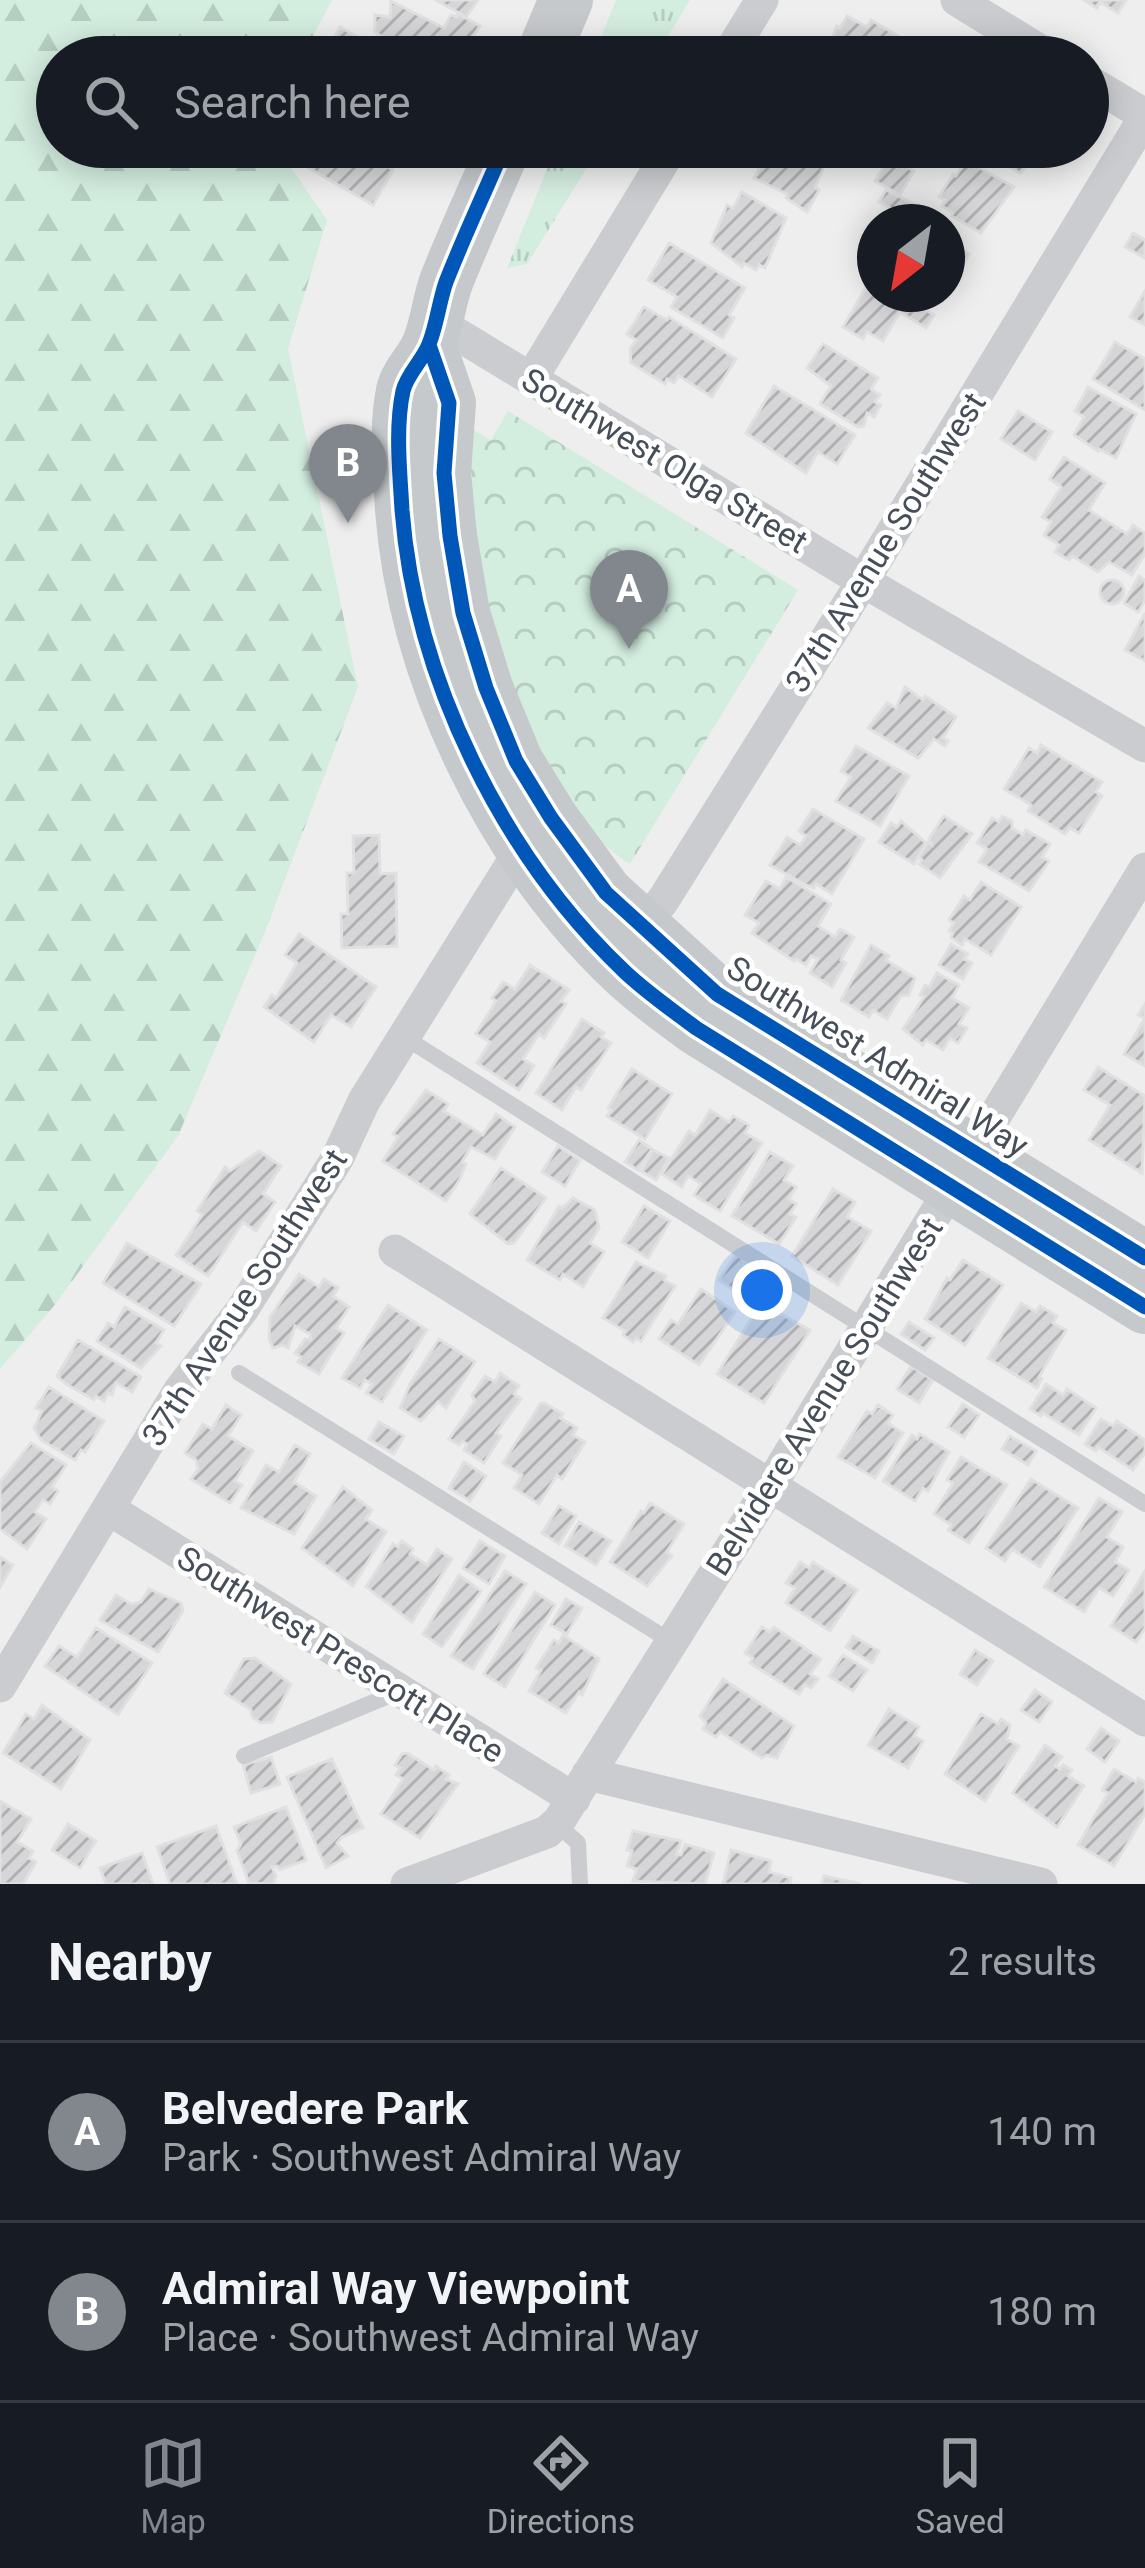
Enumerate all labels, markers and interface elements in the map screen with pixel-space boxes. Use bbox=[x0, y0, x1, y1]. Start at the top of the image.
search box bbox=[36, 36, 1109, 168]
icon: search bbox=[78, 69, 144, 135]
text: Search here bbox=[174, 76, 411, 129]
north arrow bbox=[857, 204, 965, 312]
street label: Southwest Olga Street bbox=[515, 360, 815, 561]
street label: 37th Avenue Southwest bbox=[777, 385, 994, 699]
pin: B bbox=[309, 424, 387, 523]
pin: A bbox=[590, 550, 668, 649]
street label: Southwest Admiral Way bbox=[720, 948, 1036, 1165]
street label: 37th Avenue Southwest bbox=[134, 1142, 355, 1453]
street label: Belvidere Avenue Southwest bbox=[698, 1210, 951, 1582]
your location bbox=[732, 1260, 792, 1320]
street label: Southwest Prescott Place bbox=[170, 1538, 511, 1771]
text: Nearby bbox=[48, 1933, 212, 1992]
text: 2 results bbox=[948, 1939, 1097, 1985]
text: Belvedere Park bbox=[162, 2082, 468, 2135]
text: A bbox=[74, 2109, 100, 2155]
text: 140 m bbox=[987, 2109, 1097, 2155]
text: Park · Southwest Admiral Way bbox=[162, 2135, 681, 2181]
text: Admiral Way Viewpoint bbox=[162, 2262, 629, 2315]
text: B bbox=[75, 2289, 99, 2335]
text: 180 m bbox=[987, 2289, 1097, 2335]
text: Place · Southwest Admiral Way bbox=[162, 2315, 699, 2361]
tab: Map bbox=[140, 2430, 206, 2541]
tab: Directions bbox=[487, 2430, 635, 2541]
tab: Saved bbox=[916, 2430, 1005, 2541]

